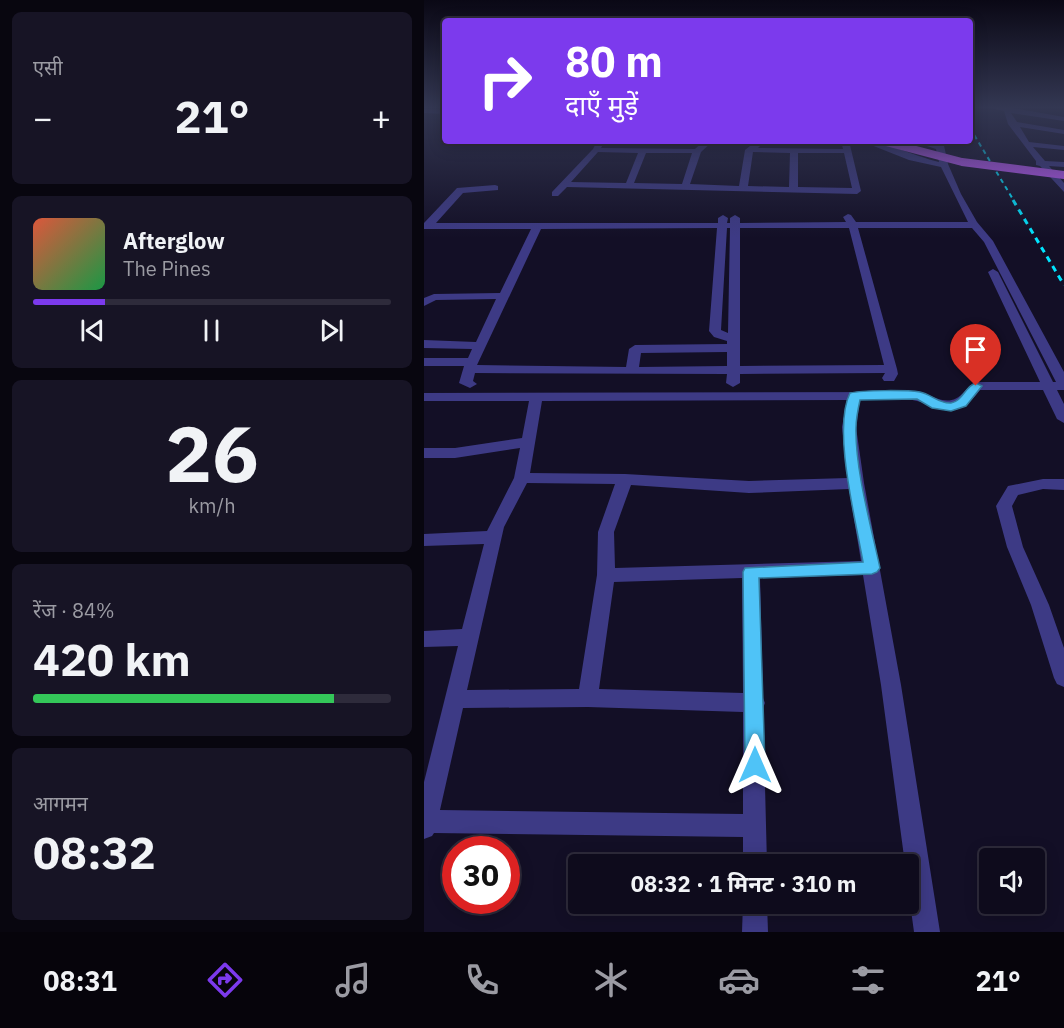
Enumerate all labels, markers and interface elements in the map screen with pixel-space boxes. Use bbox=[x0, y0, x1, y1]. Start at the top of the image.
text: 80 m bbox=[565, 34, 663, 89]
icon: right bbox=[466, 42, 544, 120]
text: एसी bbox=[33, 54, 63, 81]
text: 21° bbox=[174, 87, 250, 145]
text: दाएँ मुड़ें bbox=[565, 87, 638, 122]
text: − bbox=[33, 96, 53, 139]
text: + bbox=[371, 96, 391, 139]
text: Afterglow bbox=[123, 226, 225, 255]
text: The Pines bbox=[123, 255, 211, 282]
icon: previous bbox=[76, 314, 109, 347]
icon: pause bbox=[195, 314, 228, 347]
icon: next bbox=[315, 314, 348, 347]
pin bbox=[950, 324, 1001, 386]
icon: arrive bbox=[959, 333, 992, 366]
text: 26 bbox=[165, 402, 259, 503]
text: km/h bbox=[188, 492, 236, 519]
text: रेंज · 84% bbox=[33, 597, 115, 624]
text: 420 km bbox=[33, 630, 191, 688]
position arrow bbox=[723, 733, 787, 797]
text: आगमन bbox=[33, 790, 88, 817]
text: 08:32 bbox=[33, 823, 156, 881]
speed limit sign: 30 bbox=[442, 836, 520, 914]
map controls bbox=[979, 848, 1045, 914]
button: sound bbox=[979, 848, 1045, 914]
text: 08:32 · 1 मिनट · 310 m bbox=[631, 869, 856, 898]
icon: directions bbox=[204, 959, 246, 1001]
icon: music bbox=[332, 959, 374, 1001]
icon: phone bbox=[461, 959, 503, 1001]
icon: climate bbox=[590, 959, 632, 1001]
icon: car bbox=[718, 959, 760, 1001]
icon: filters bbox=[847, 959, 889, 1001]
text: 08:31 bbox=[43, 963, 117, 998]
text: 21° bbox=[976, 963, 1021, 998]

